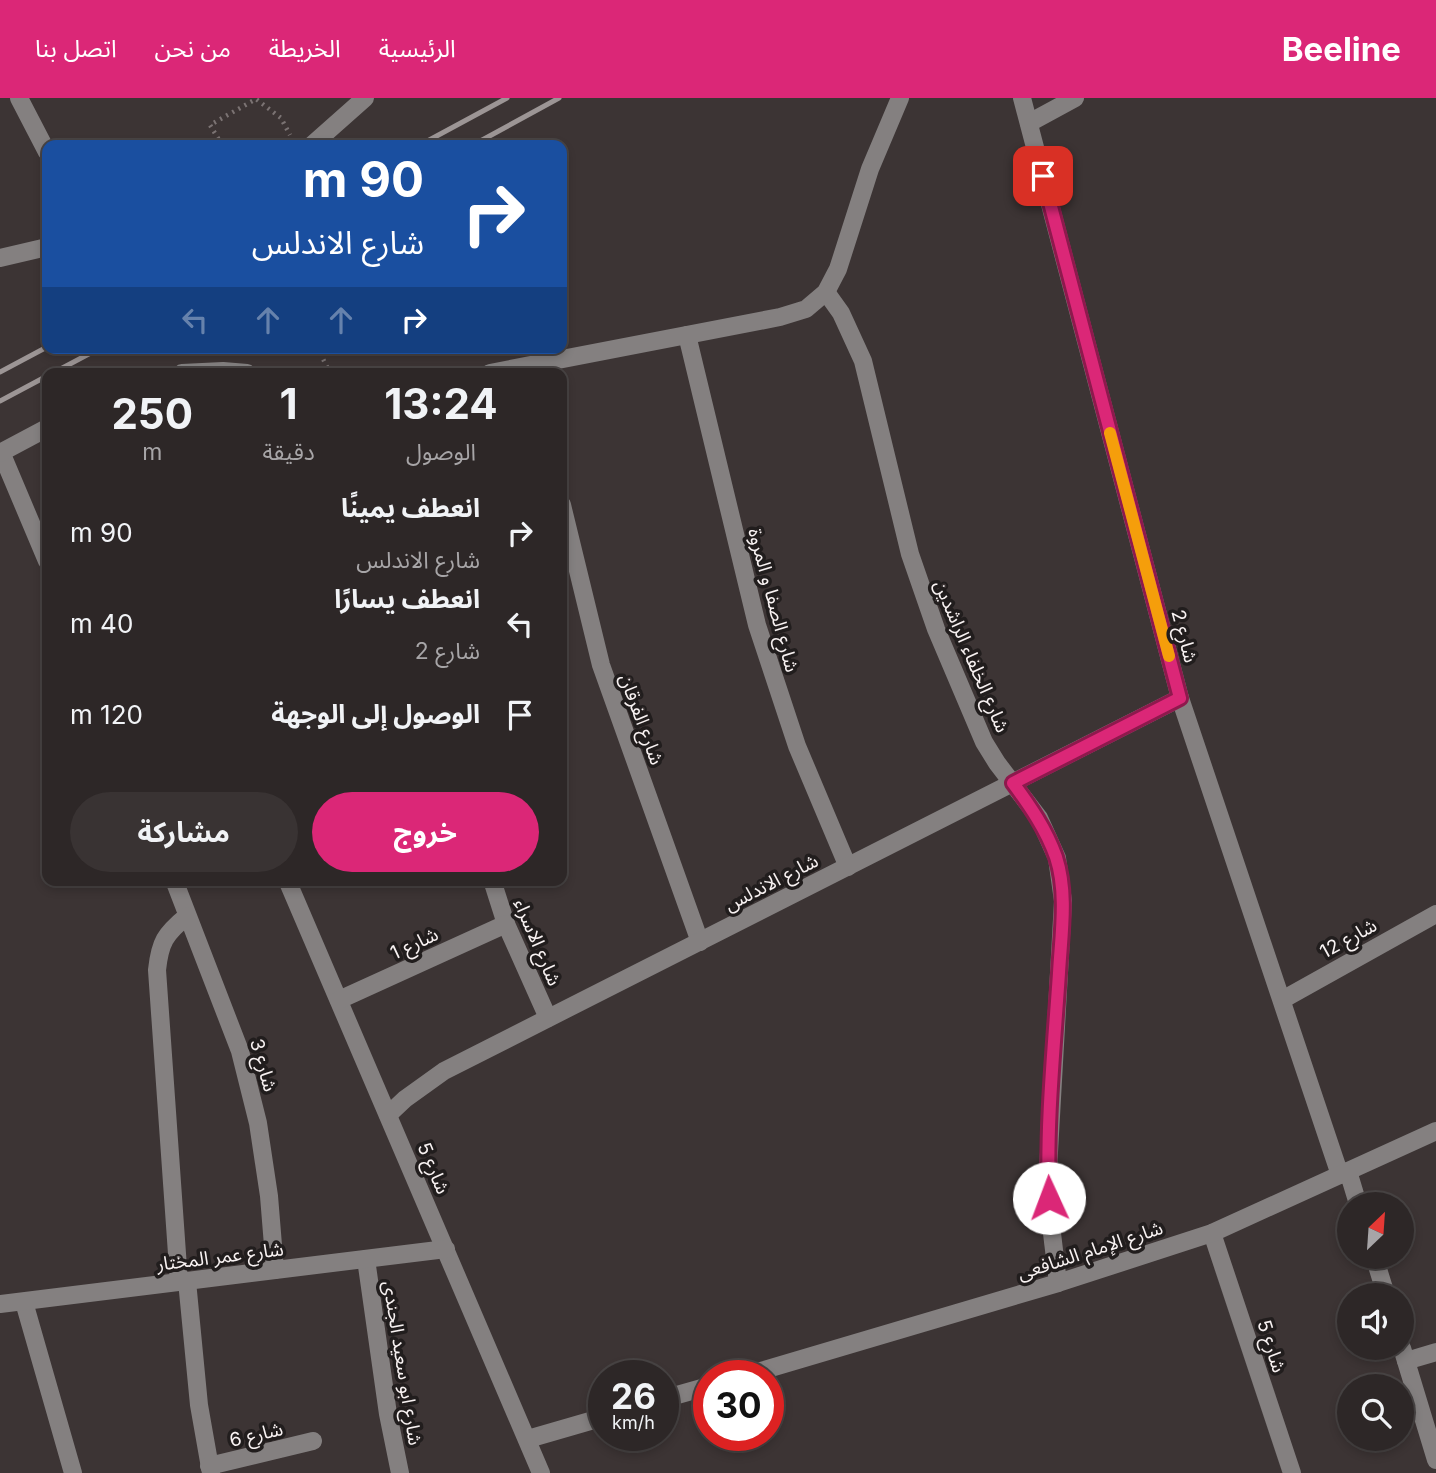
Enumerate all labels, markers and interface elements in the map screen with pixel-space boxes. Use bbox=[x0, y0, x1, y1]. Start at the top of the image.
text: Beeline bbox=[1282, 29, 1401, 69]
text: اتصل بنا bbox=[35, 34, 117, 63]
text: من نحن bbox=[155, 34, 231, 63]
text: الخريطة bbox=[269, 34, 341, 63]
text: الرئيسية bbox=[379, 34, 456, 63]
pin bbox=[1013, 146, 1073, 206]
text: 90 m bbox=[303, 150, 424, 209]
icon: arrive bbox=[1024, 157, 1062, 195]
icon: right bbox=[448, 168, 539, 259]
text: شارع الاندلس bbox=[252, 223, 424, 262]
icon: left bbox=[176, 301, 214, 339]
icon: ahead bbox=[249, 301, 287, 339]
icon: ahead bbox=[322, 301, 360, 339]
icon: right bbox=[395, 301, 433, 339]
text: 1 bbox=[280, 378, 298, 429]
text: 13:24 bbox=[384, 378, 498, 429]
text: 250 bbox=[111, 388, 193, 439]
text: m bbox=[142, 438, 162, 466]
text: دقيقة bbox=[262, 438, 315, 466]
text: الوصول bbox=[406, 438, 476, 466]
text: انعطف يمينًا bbox=[341, 492, 480, 523]
icon: right bbox=[501, 514, 539, 552]
text: 90 m bbox=[70, 517, 133, 548]
street label: شارع الصفا و المروة bbox=[741, 526, 804, 675]
text: شارع الاندلس bbox=[356, 546, 480, 574]
street label: شارع الخلفاء الراشدين bbox=[927, 577, 1014, 737]
text: انعطف يسارًا bbox=[334, 583, 480, 614]
icon: left bbox=[501, 605, 539, 643]
street label: شارع 2 bbox=[1164, 607, 1203, 666]
text: 40 m bbox=[70, 608, 133, 639]
text: شارع 2 bbox=[415, 637, 480, 665]
street label: شارع الفرقان bbox=[613, 670, 669, 769]
icon: arrive bbox=[501, 696, 539, 734]
text: الوصول إلى الوجهة bbox=[271, 698, 480, 729]
text: 120 m bbox=[70, 699, 143, 730]
button: مشاركة bbox=[70, 792, 298, 872]
button: خروج bbox=[312, 792, 539, 872]
street label: شارع الاندلس bbox=[720, 849, 823, 918]
street label: شارع الاسراء bbox=[507, 895, 566, 990]
street label: شارع 12 bbox=[1316, 913, 1382, 965]
street label: شارع 1 bbox=[387, 922, 443, 966]
street label: شارع 3 bbox=[243, 1036, 282, 1095]
street label: شارع 5 bbox=[411, 1139, 455, 1198]
position arrow bbox=[1012, 1161, 1086, 1235]
north arrow bbox=[1337, 1192, 1414, 1269]
map controls bbox=[1337, 1192, 1414, 1451]
street label: شارع الإمام الشافعى bbox=[1015, 1216, 1167, 1288]
street label: شارع عمر المختار bbox=[154, 1237, 285, 1278]
street label: شارع ابو سعيد الجندى bbox=[376, 1279, 427, 1447]
button: sound bbox=[1337, 1283, 1414, 1360]
street label: شارع 5 bbox=[1250, 1317, 1291, 1376]
speed limit sign: 30 bbox=[693, 1360, 784, 1451]
button: search bbox=[1337, 1374, 1414, 1451]
text: 26 bbox=[611, 1375, 656, 1417]
text: km/h bbox=[612, 1412, 655, 1433]
street label: شارع 6 bbox=[227, 1417, 286, 1454]

